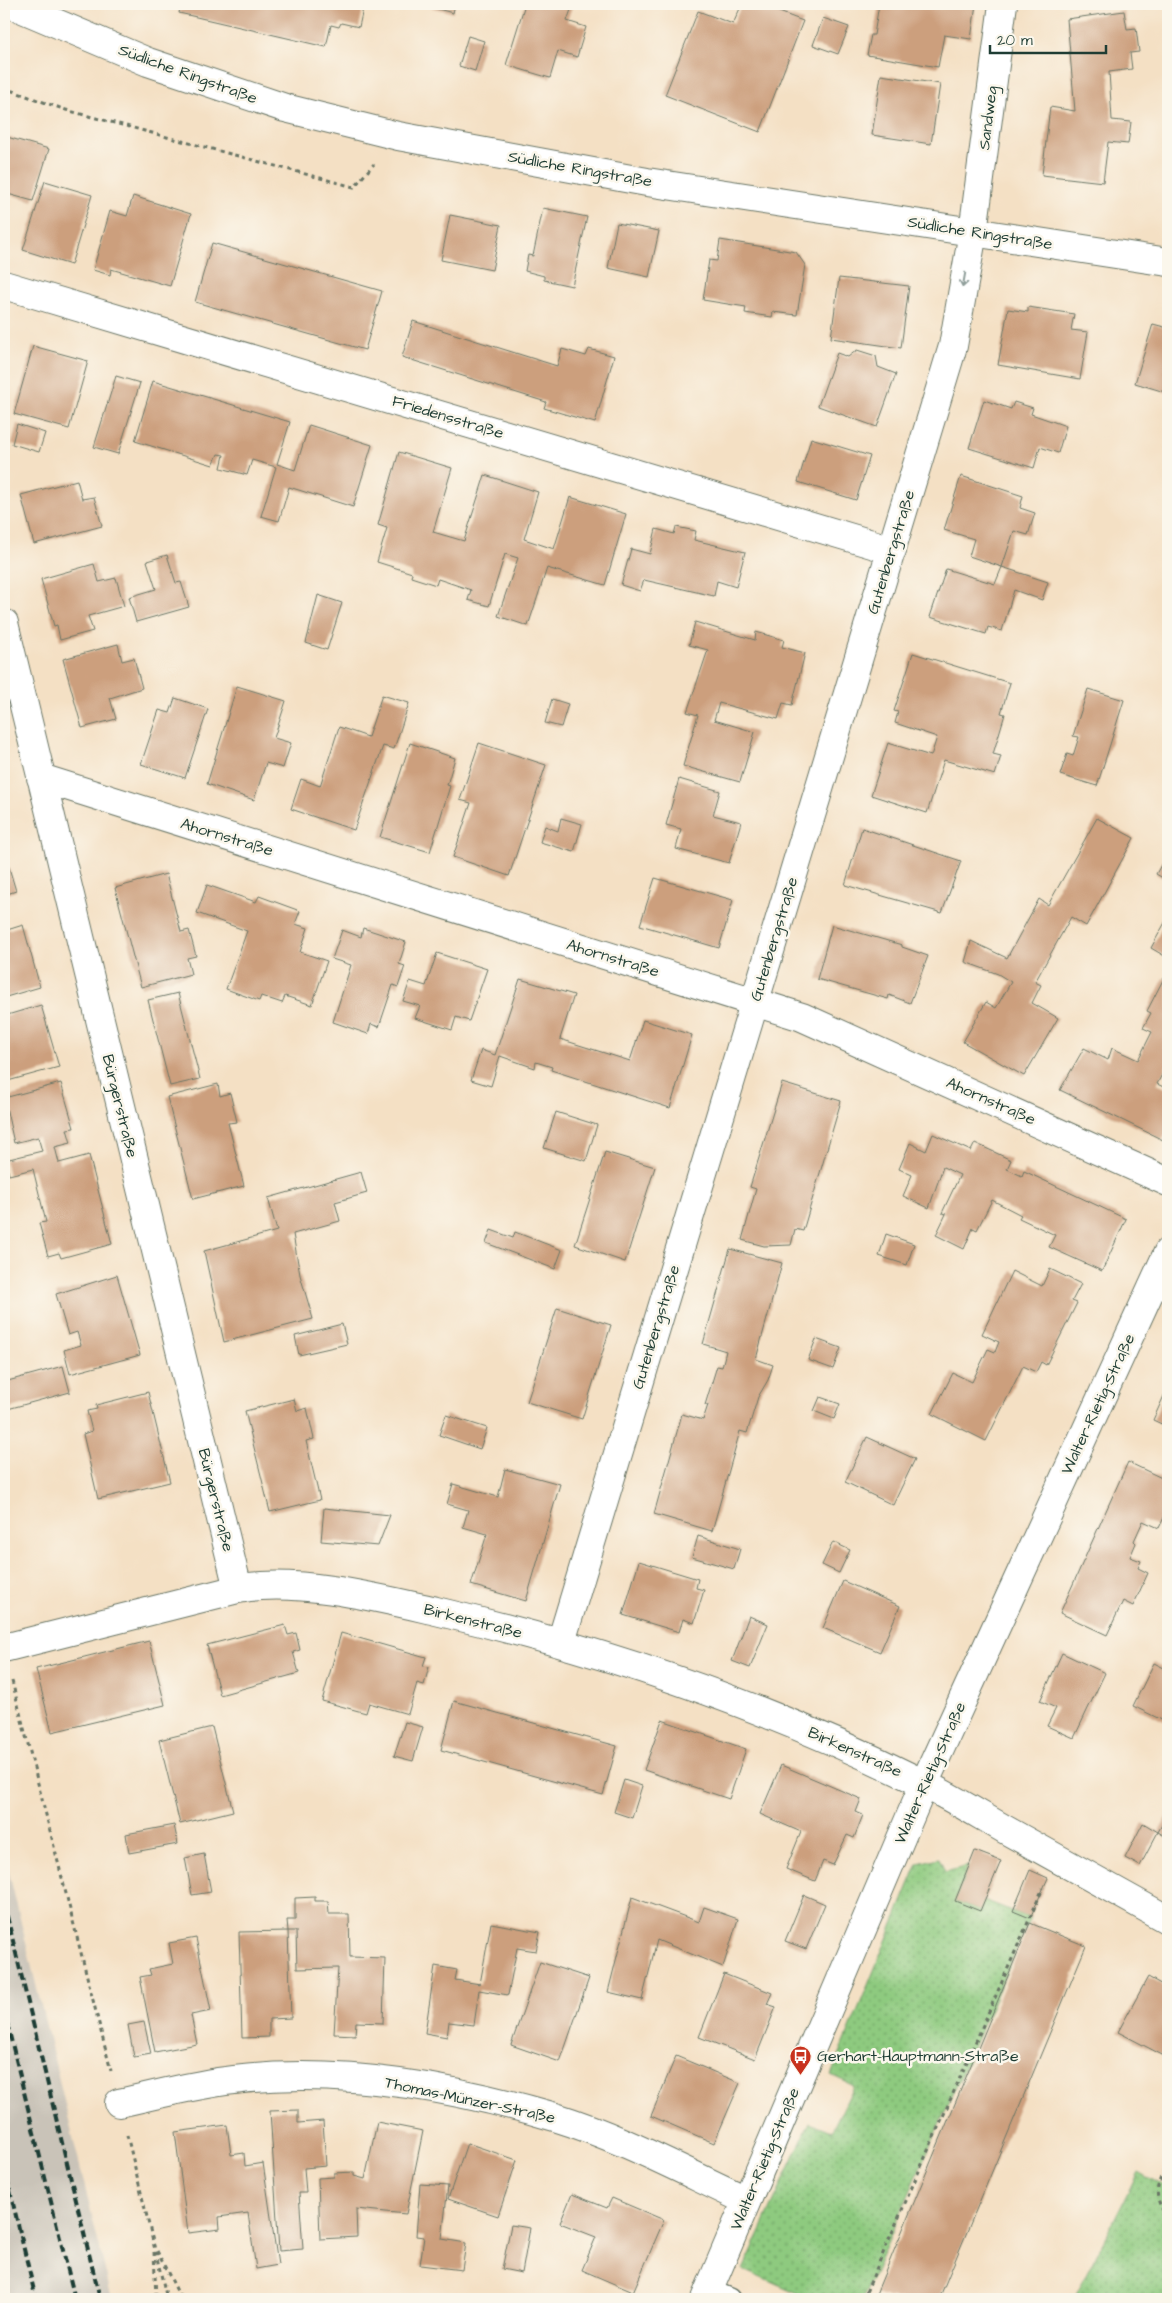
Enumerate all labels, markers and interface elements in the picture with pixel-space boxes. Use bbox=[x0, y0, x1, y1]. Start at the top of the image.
scale bar bbox=[990, 22, 1106, 54]
text: 20 m bbox=[997, 30, 1033, 51]
street label: Südliche Ringstraße bbox=[115, 39, 261, 110]
street label: Sandweg bbox=[973, 85, 1004, 151]
street label: Südliche Ringstraße bbox=[506, 145, 654, 194]
street label: Südliche Ringstraße bbox=[906, 211, 1054, 256]
one-way arrow bbox=[959, 272, 969, 288]
street label: Friedensstraße bbox=[390, 390, 507, 444]
street label: Gutenbergstraße bbox=[862, 487, 921, 617]
street label: Ahornstraße bbox=[178, 813, 276, 862]
street label: Gutenbergstraße bbox=[745, 874, 804, 1004]
street label: Ahornstraße bbox=[564, 934, 662, 983]
street label: Bürgerstraße bbox=[96, 1052, 144, 1160]
street label: Ahornstraße bbox=[943, 1072, 1039, 1131]
street label: Gutenbergstraße bbox=[627, 1262, 686, 1392]
street label: Walter-Rietig-Straße bbox=[1056, 1330, 1141, 1478]
street label: Bürgerstraße bbox=[192, 1446, 240, 1554]
street label: Birkenstraße bbox=[422, 1598, 525, 1644]
street label: Walter-Rietig-Straße bbox=[889, 1698, 972, 1848]
street label: Birkenstraße bbox=[805, 1721, 906, 1783]
bus stop icon: Gerhart-Hauptmann-Straße bbox=[789, 2044, 813, 2075]
place label: Gerhart-Hauptmann-Straße bbox=[817, 2045, 1019, 2067]
street label: Thomas-Münzer-Straße bbox=[383, 2071, 558, 2129]
street label: Walter-Rietig-Straße bbox=[725, 2084, 806, 2234]

